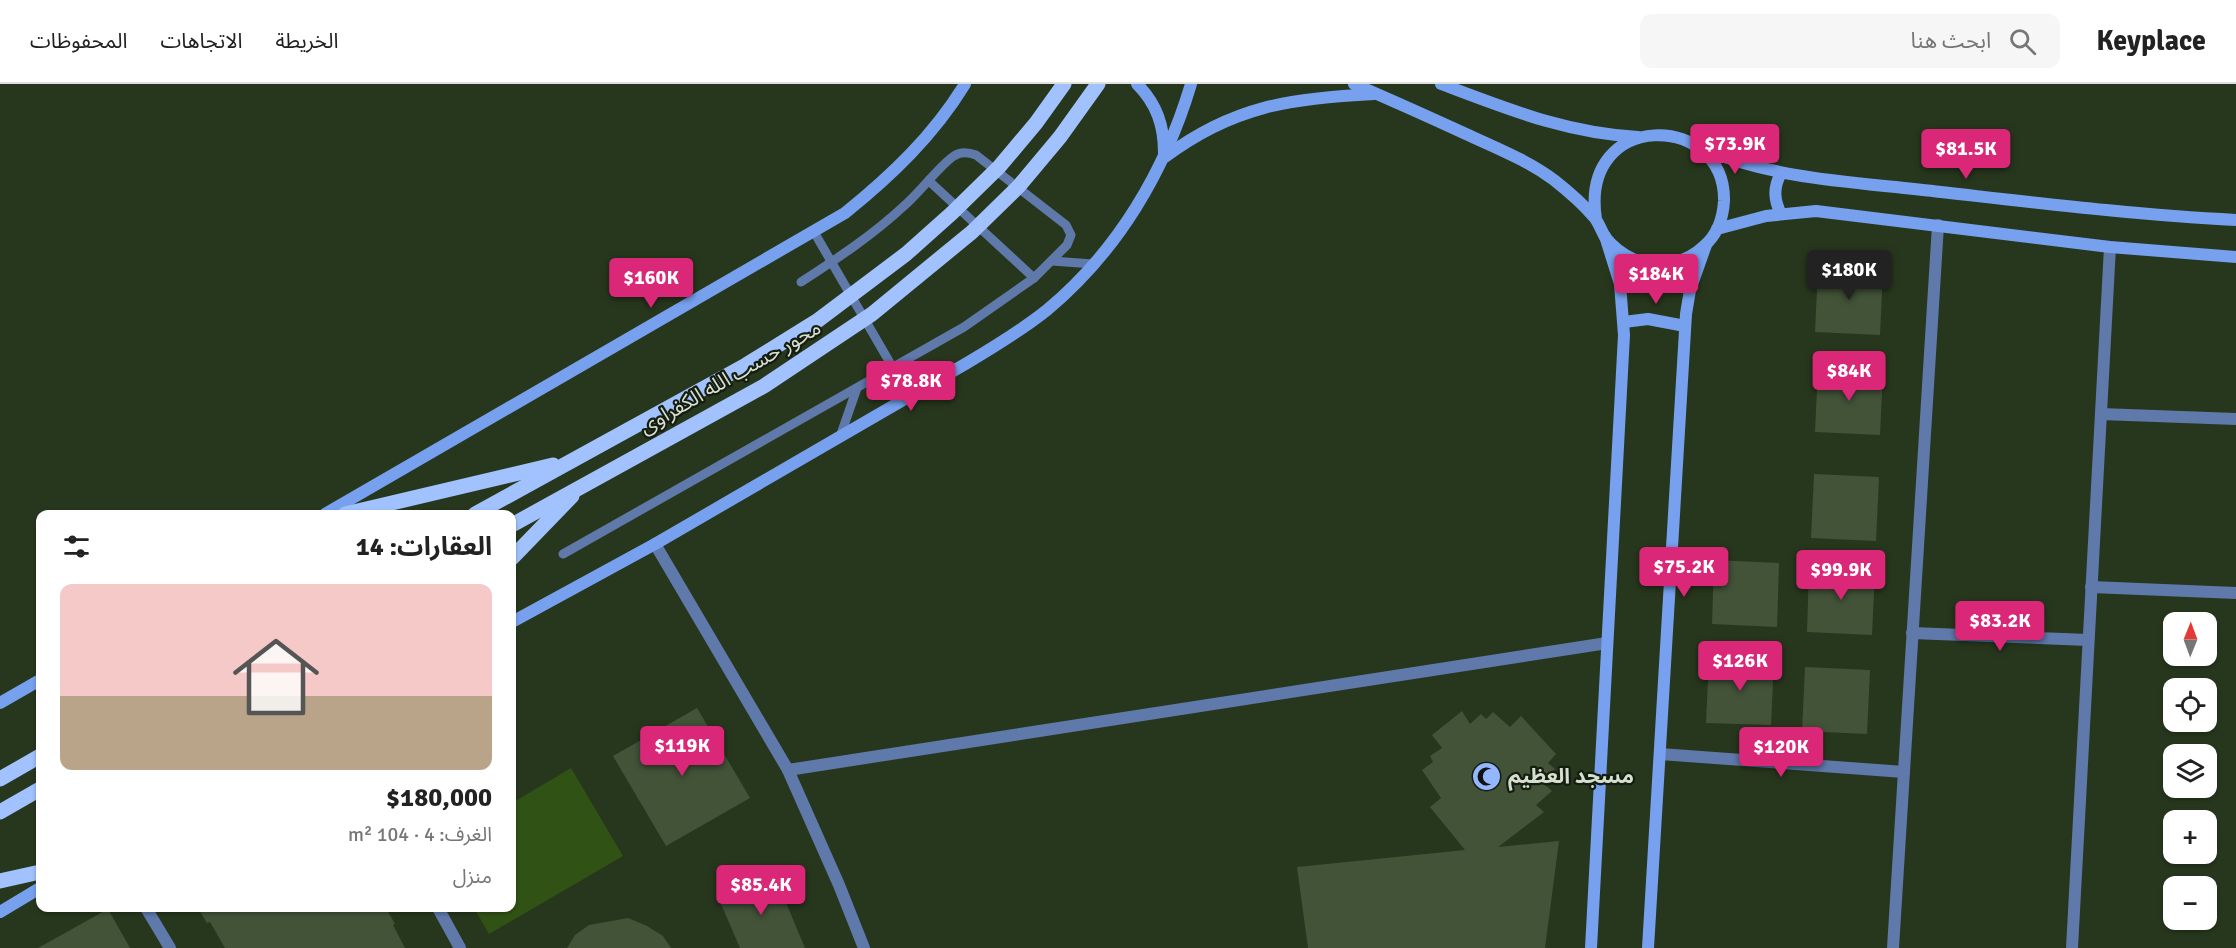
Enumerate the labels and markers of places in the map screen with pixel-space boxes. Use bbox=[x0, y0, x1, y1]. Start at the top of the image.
pin: $73.9K bbox=[1686, 124, 1784, 175]
pin: $81.5K bbox=[1917, 129, 2015, 180]
pin: $180K bbox=[1807, 250, 1891, 301]
pin: $184K bbox=[1614, 254, 1698, 305]
pin: $160K bbox=[609, 258, 693, 309]
pin: $84K bbox=[1813, 351, 1885, 402]
pin: $78.8K bbox=[862, 361, 960, 412]
pin: $75.2K bbox=[1635, 547, 1733, 598]
pin: $99.9K bbox=[1792, 550, 1890, 601]
pin: $83.2K bbox=[1951, 601, 2049, 652]
pin: $126K bbox=[1698, 641, 1782, 692]
pin: $119K bbox=[640, 726, 724, 777]
pin: $120K bbox=[1739, 727, 1823, 778]
mosque icon: مسجد العظيم bbox=[1471, 760, 1503, 792]
place label: مسجد العظيم bbox=[1508, 763, 1634, 791]
pin: $85.4K bbox=[712, 865, 810, 916]

